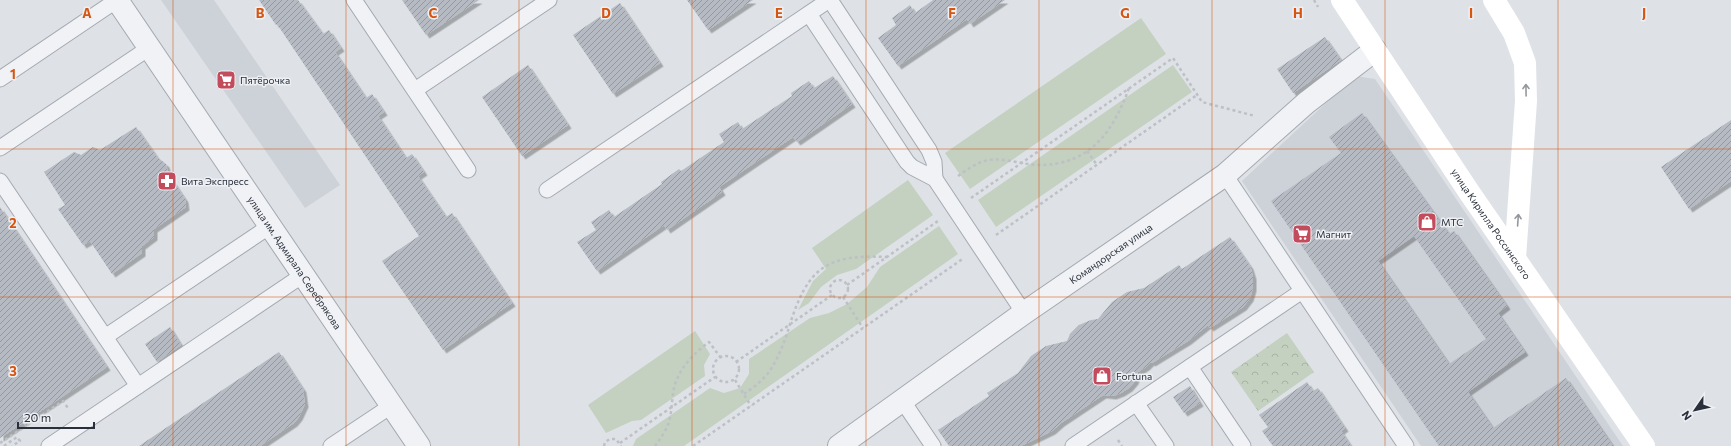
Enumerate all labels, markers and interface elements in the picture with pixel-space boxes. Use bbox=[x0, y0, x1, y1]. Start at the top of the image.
text: A bbox=[82, 5, 92, 21]
text: B bbox=[256, 5, 265, 21]
text: C bbox=[429, 5, 438, 21]
text: D bbox=[601, 5, 611, 21]
text: E bbox=[775, 5, 783, 21]
text: F bbox=[948, 5, 956, 21]
text: G bbox=[1120, 5, 1130, 21]
text: H bbox=[1293, 5, 1303, 21]
text: I bbox=[1469, 5, 1473, 21]
text: J bbox=[1642, 5, 1646, 21]
text: 1 bbox=[10, 66, 16, 82]
supermarket icon: Пятёрочка bbox=[215, 69, 237, 91]
place label: Пятёрочка bbox=[240, 74, 290, 86]
one-way arrow bbox=[1522, 84, 1530, 97]
street label: улица Кирилла Россинского bbox=[1449, 166, 1533, 282]
pharmacy icon: Вита Экспресс bbox=[156, 170, 178, 192]
place label: Вита Экспресс bbox=[181, 175, 249, 187]
street label: улица им. Адмирала Серебрякова bbox=[245, 194, 344, 331]
shop icon: МТС bbox=[1416, 211, 1438, 233]
one-way arrow bbox=[1514, 214, 1521, 227]
text: 2 bbox=[9, 215, 17, 231]
place label: МТС bbox=[1441, 216, 1463, 228]
street label: Командорская улица bbox=[1067, 221, 1155, 286]
supermarket icon: Магнит bbox=[1291, 223, 1313, 245]
place label: Магнит bbox=[1316, 228, 1351, 240]
text: 3 bbox=[9, 363, 17, 379]
shop icon: Fortuna bbox=[1091, 365, 1113, 387]
place label: Fortuna bbox=[1116, 370, 1152, 382]
north arrow bbox=[1675, 390, 1715, 430]
scale bar bbox=[18, 404, 94, 430]
text: N bbox=[1679, 409, 1694, 423]
text: 20 m bbox=[24, 410, 51, 424]

